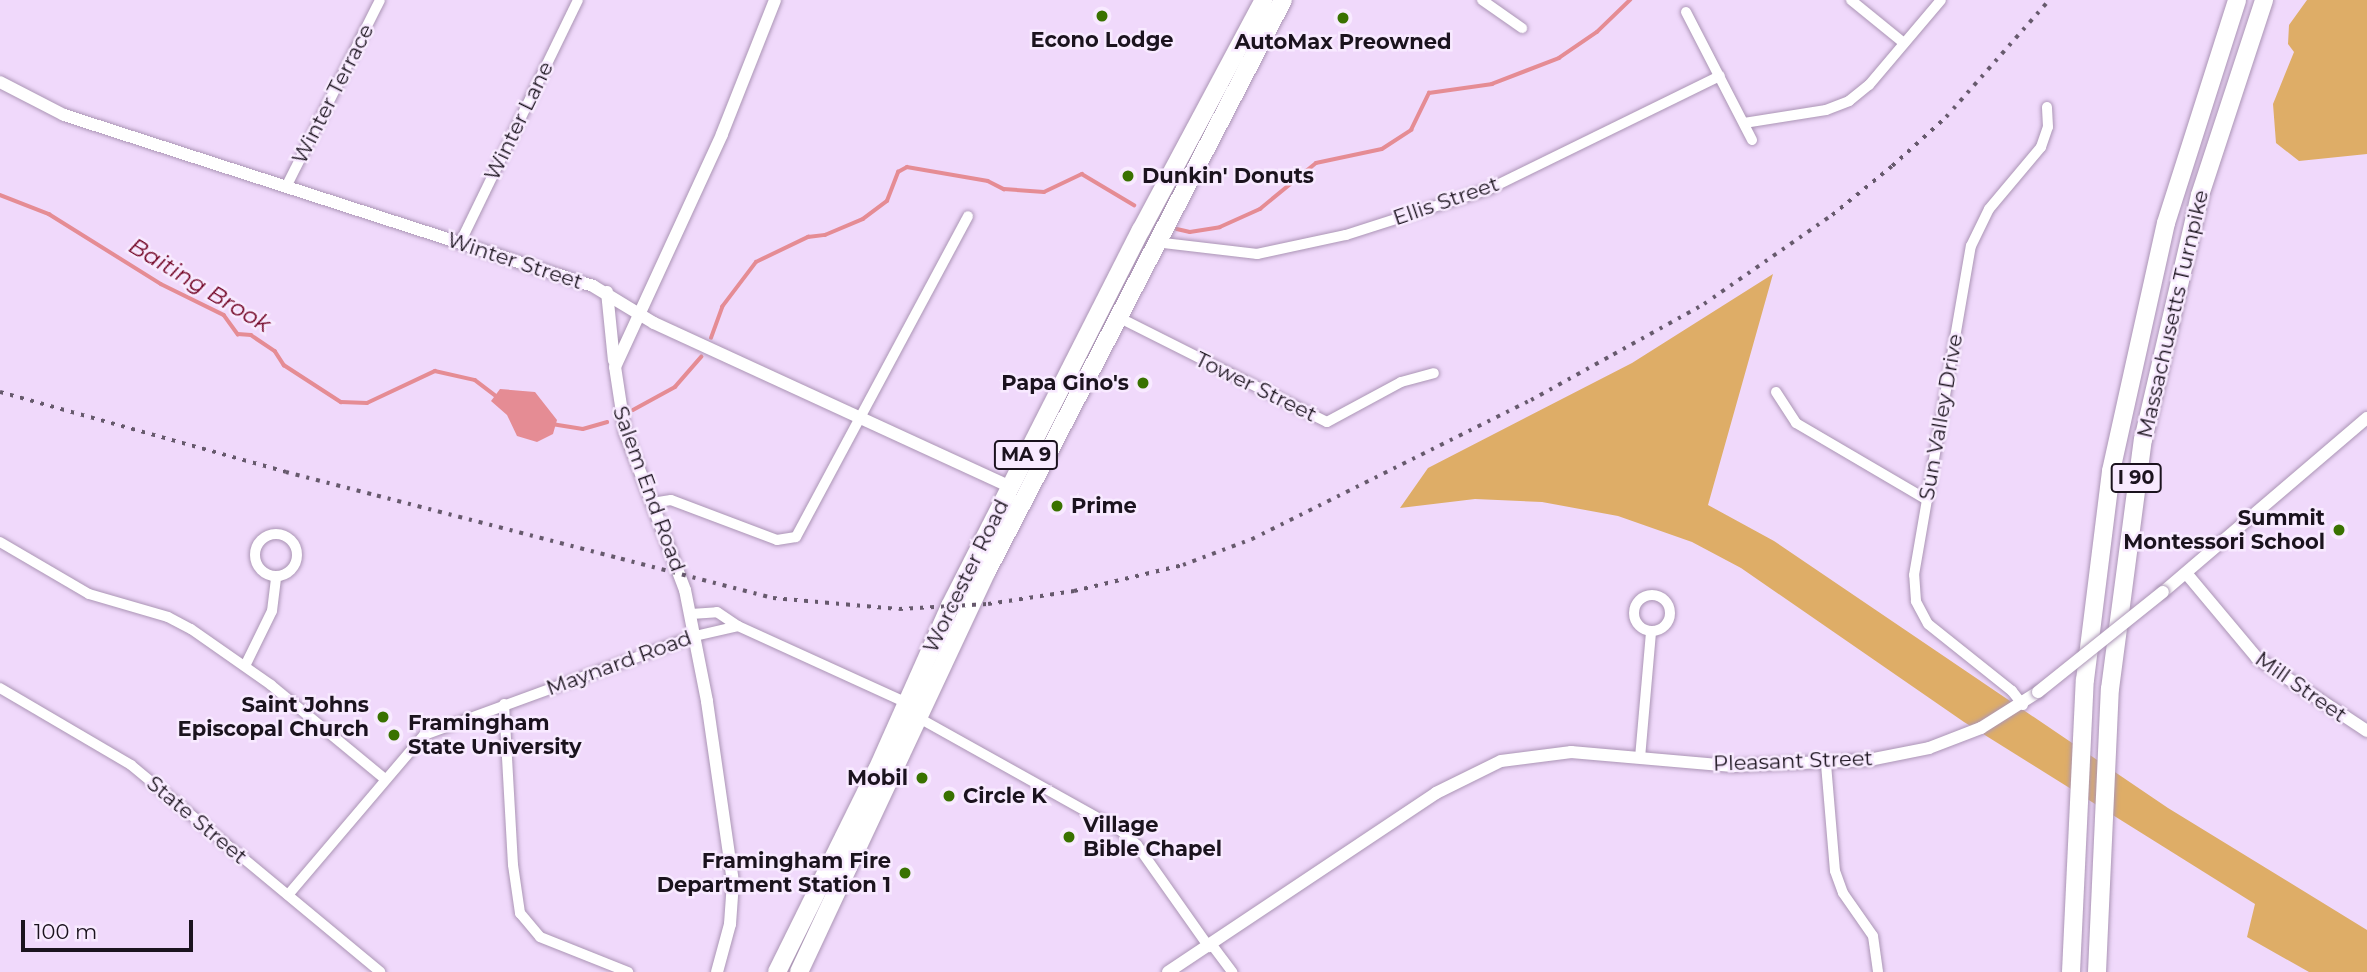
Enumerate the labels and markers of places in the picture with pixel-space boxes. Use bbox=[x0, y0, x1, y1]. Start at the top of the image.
marker: Econo Lodge bbox=[1094, 8, 1110, 24]
marker: AutoMax Preowned bbox=[1335, 10, 1351, 26]
place label: Econo Lodge bbox=[1030, 27, 1174, 53]
place label: AutoMax Preowned bbox=[1234, 29, 1452, 55]
place label: Dunkin' Donuts bbox=[1142, 163, 1314, 189]
marker: Dunkin' Donuts bbox=[1120, 168, 1136, 184]
place label: Papa Gino's bbox=[1001, 370, 1129, 396]
marker: Papa Gino's bbox=[1135, 375, 1151, 391]
place label: Prime bbox=[1071, 493, 1137, 519]
marker: Prime bbox=[1049, 498, 1065, 514]
place label: Summit Montessori School bbox=[2123, 505, 2325, 555]
marker: Summit Montessori School bbox=[2331, 522, 2347, 538]
place label: Saint Johns Episcopal Church bbox=[178, 692, 369, 742]
marker: Saint Johns Episcopal Church bbox=[375, 709, 391, 725]
place label: Framingham State University bbox=[408, 710, 582, 760]
marker: Framingham State University bbox=[386, 727, 402, 743]
place label: Mobil bbox=[847, 765, 908, 791]
marker: Mobil bbox=[914, 770, 930, 786]
place label: Circle K bbox=[963, 783, 1047, 809]
marker: Circle K bbox=[941, 788, 957, 804]
place label: Village Bible Chapel bbox=[1083, 812, 1222, 862]
marker: Village Bible Chapel bbox=[1061, 829, 1077, 845]
place label: Framingham Fire Department Station 1 bbox=[657, 848, 891, 898]
marker: Framingham Fire Department Station 1 bbox=[897, 865, 913, 881]

